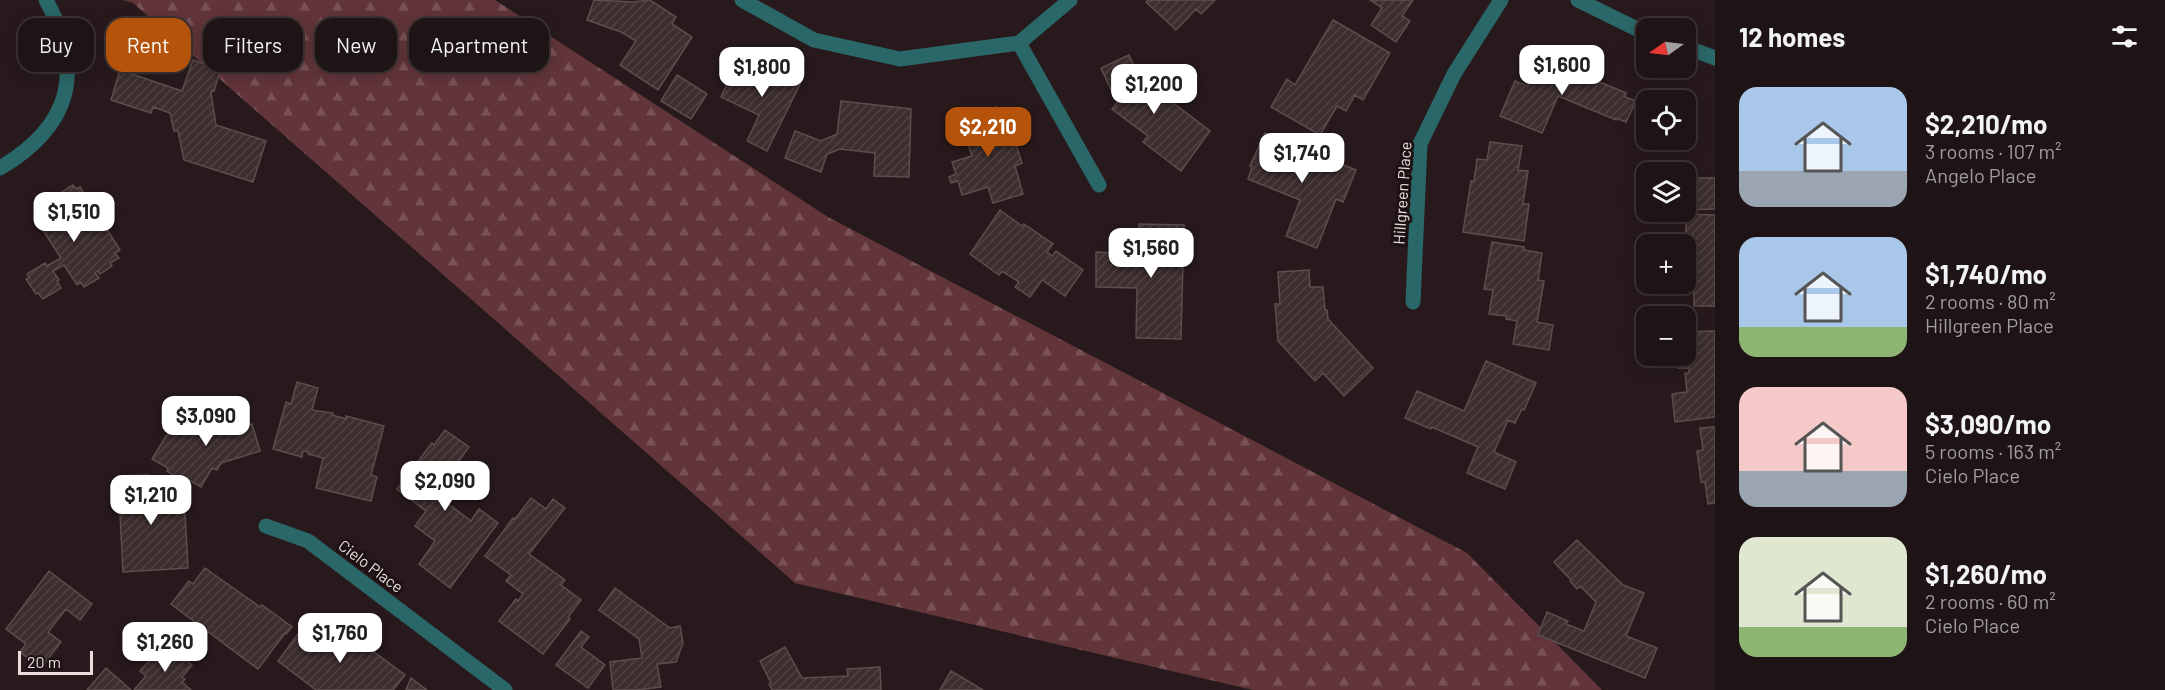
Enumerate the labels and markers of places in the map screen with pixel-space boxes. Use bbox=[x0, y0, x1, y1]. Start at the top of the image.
pin: $1,600 bbox=[1513, 45, 1611, 96]
pin: $1,800 bbox=[713, 47, 811, 98]
pin: $1,200 bbox=[1105, 64, 1203, 115]
pin: $2,210 bbox=[939, 107, 1037, 158]
pin: $1,740 bbox=[1253, 133, 1351, 184]
pin: $1,510 bbox=[25, 192, 123, 243]
pin: $1,560 bbox=[1102, 228, 1200, 279]
pin: $3,090 bbox=[157, 396, 255, 447]
pin: $2,090 bbox=[396, 461, 494, 512]
pin: $1,210 bbox=[102, 475, 200, 526]
pin: $1,760 bbox=[291, 613, 389, 664]
pin: $1,260 bbox=[116, 622, 214, 673]

